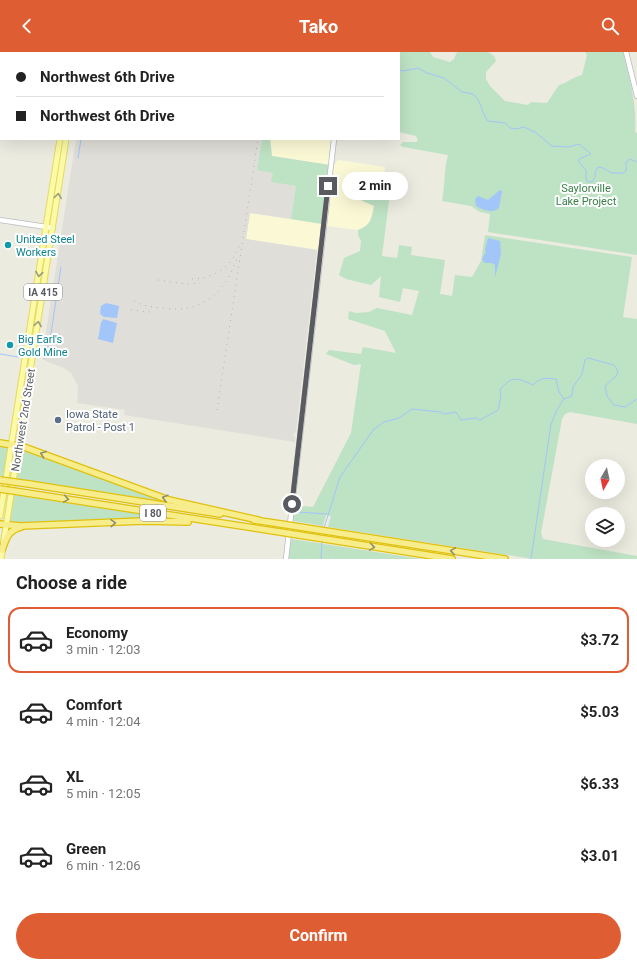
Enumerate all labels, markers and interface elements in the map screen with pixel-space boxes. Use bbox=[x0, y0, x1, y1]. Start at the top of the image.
icon: back bbox=[16, 15, 38, 37]
icon: search bbox=[599, 15, 621, 37]
text: Tako bbox=[299, 16, 338, 37]
text: Northwest 6th Drive bbox=[40, 68, 175, 86]
text: Northwest 6th Drive bbox=[40, 107, 175, 125]
callout: 2 min bbox=[342, 172, 408, 200]
route end bbox=[319, 177, 337, 195]
text: 2 min bbox=[359, 178, 391, 193]
park label: Saylorville Lake Project bbox=[556, 182, 617, 208]
one-way arrow bbox=[53, 193, 62, 199]
place label: United Steel Workers bbox=[16, 233, 75, 259]
marker: United Steel Workers bbox=[3, 240, 13, 250]
one-way arrow bbox=[35, 271, 44, 277]
road number: IA 415 bbox=[24, 284, 62, 300]
one-way arrow bbox=[33, 321, 42, 327]
place label: Big Earl's Gold Mine bbox=[18, 333, 68, 359]
marker: Big Earl's Gold Mine bbox=[5, 340, 15, 350]
street label: Northwest 2nd Street bbox=[9, 367, 38, 473]
place label: Iowa State Patrol - Post 1 bbox=[66, 408, 135, 434]
marker: Iowa State Patrol - Post 1 bbox=[53, 415, 63, 425]
one-way arrow bbox=[40, 451, 47, 459]
north arrow bbox=[585, 459, 625, 499]
map controls bbox=[585, 459, 625, 547]
one-way arrow bbox=[63, 494, 69, 503]
one-way arrow bbox=[162, 494, 169, 503]
route start bbox=[283, 495, 301, 513]
road number: I 80 bbox=[140, 505, 166, 521]
button: layers bbox=[585, 507, 625, 547]
one-way arrow bbox=[110, 518, 116, 527]
one-way arrow bbox=[369, 542, 375, 551]
one-way arrow bbox=[450, 547, 456, 556]
text: Choose a ride bbox=[16, 572, 127, 593]
icon: car bbox=[18, 622, 54, 658]
text: Economy bbox=[66, 624, 128, 642]
text: $3.72 bbox=[580, 631, 619, 649]
text: 3 min · 12:03 bbox=[66, 642, 141, 657]
icon: car bbox=[18, 694, 54, 730]
text: Comfort bbox=[66, 696, 122, 714]
text: $5.03 bbox=[580, 703, 619, 721]
text: 4 min · 12:04 bbox=[66, 714, 141, 729]
icon: car bbox=[18, 766, 54, 802]
text: XL bbox=[66, 768, 84, 786]
text: $6.33 bbox=[580, 775, 619, 793]
text: 5 min · 12:05 bbox=[66, 786, 141, 801]
icon: car bbox=[18, 838, 54, 874]
text: Green bbox=[66, 840, 106, 858]
text: $3.01 bbox=[580, 847, 619, 865]
text: 6 min · 12:06 bbox=[66, 858, 141, 873]
button: Confirm bbox=[16, 913, 621, 959]

